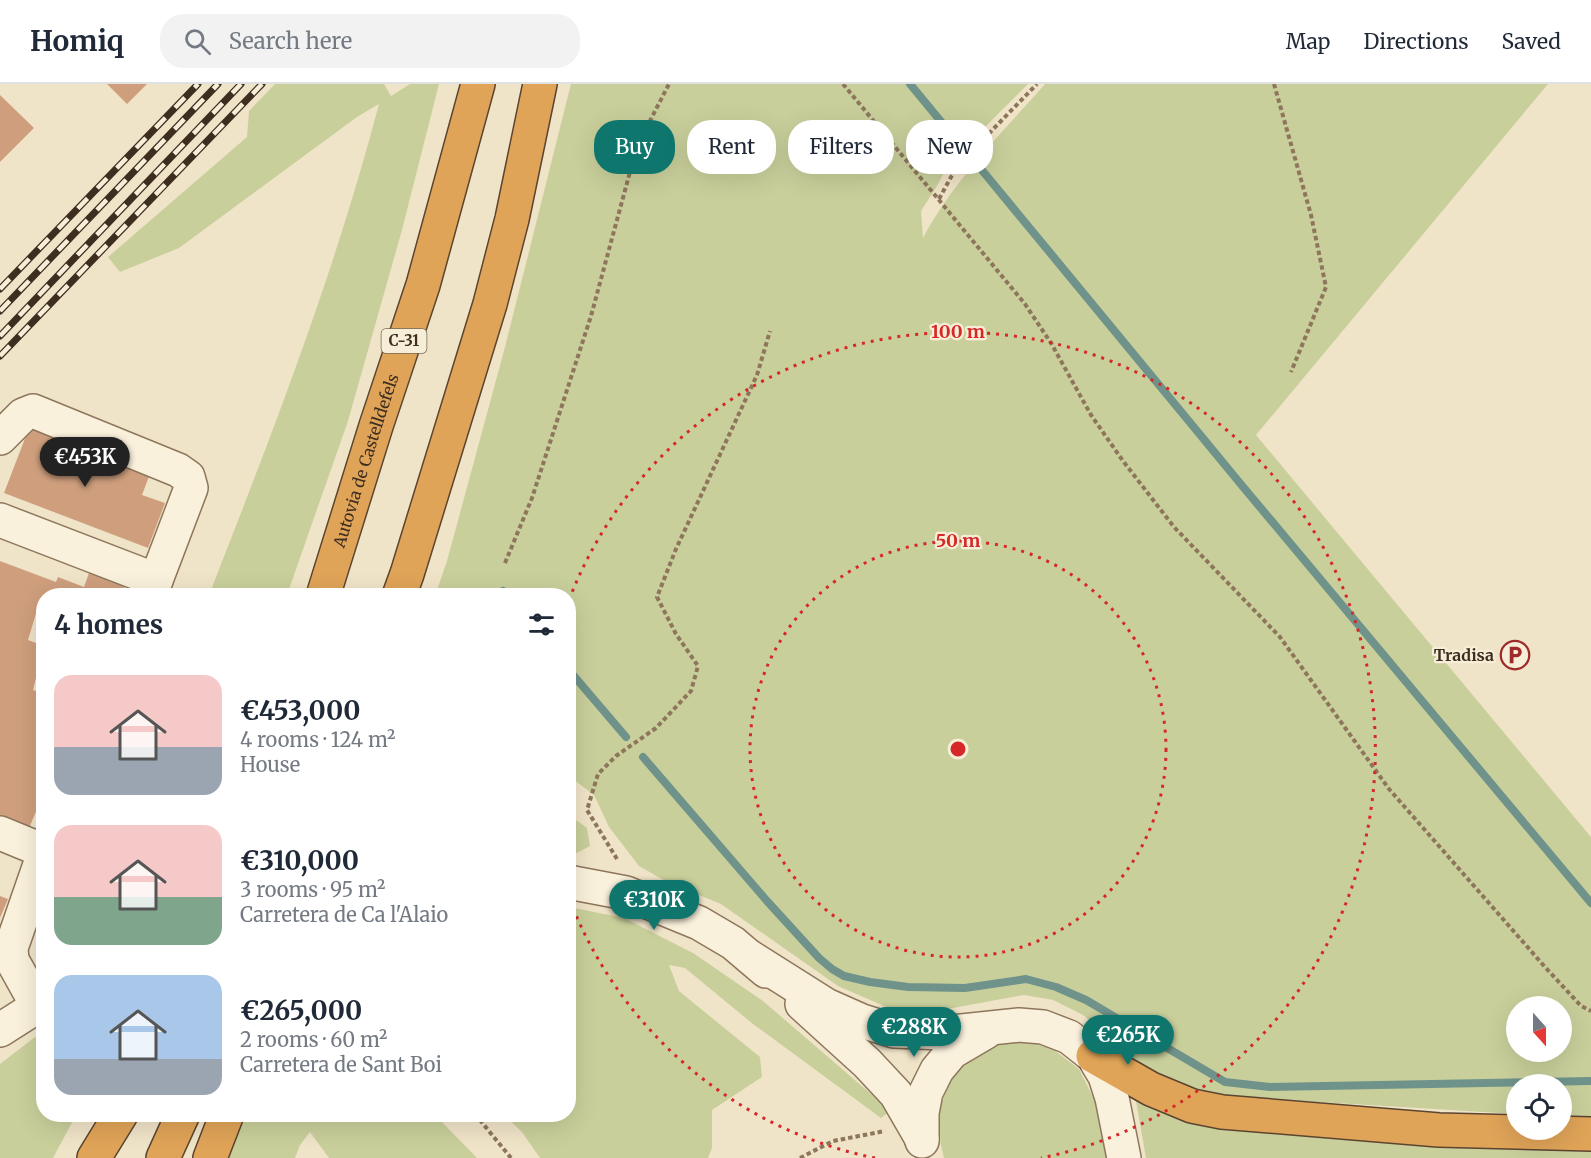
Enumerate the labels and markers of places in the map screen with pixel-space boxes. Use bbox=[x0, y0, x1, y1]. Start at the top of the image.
pin: €453K bbox=[43, 437, 127, 488]
parking icon: Tradisa bbox=[1499, 639, 1531, 671]
place label: Tradisa bbox=[1434, 645, 1494, 665]
centre of rings bbox=[948, 739, 968, 759]
pin: €310K bbox=[612, 880, 696, 931]
pin: €288K bbox=[872, 1007, 956, 1058]
pin: €265K bbox=[1086, 1015, 1170, 1066]

